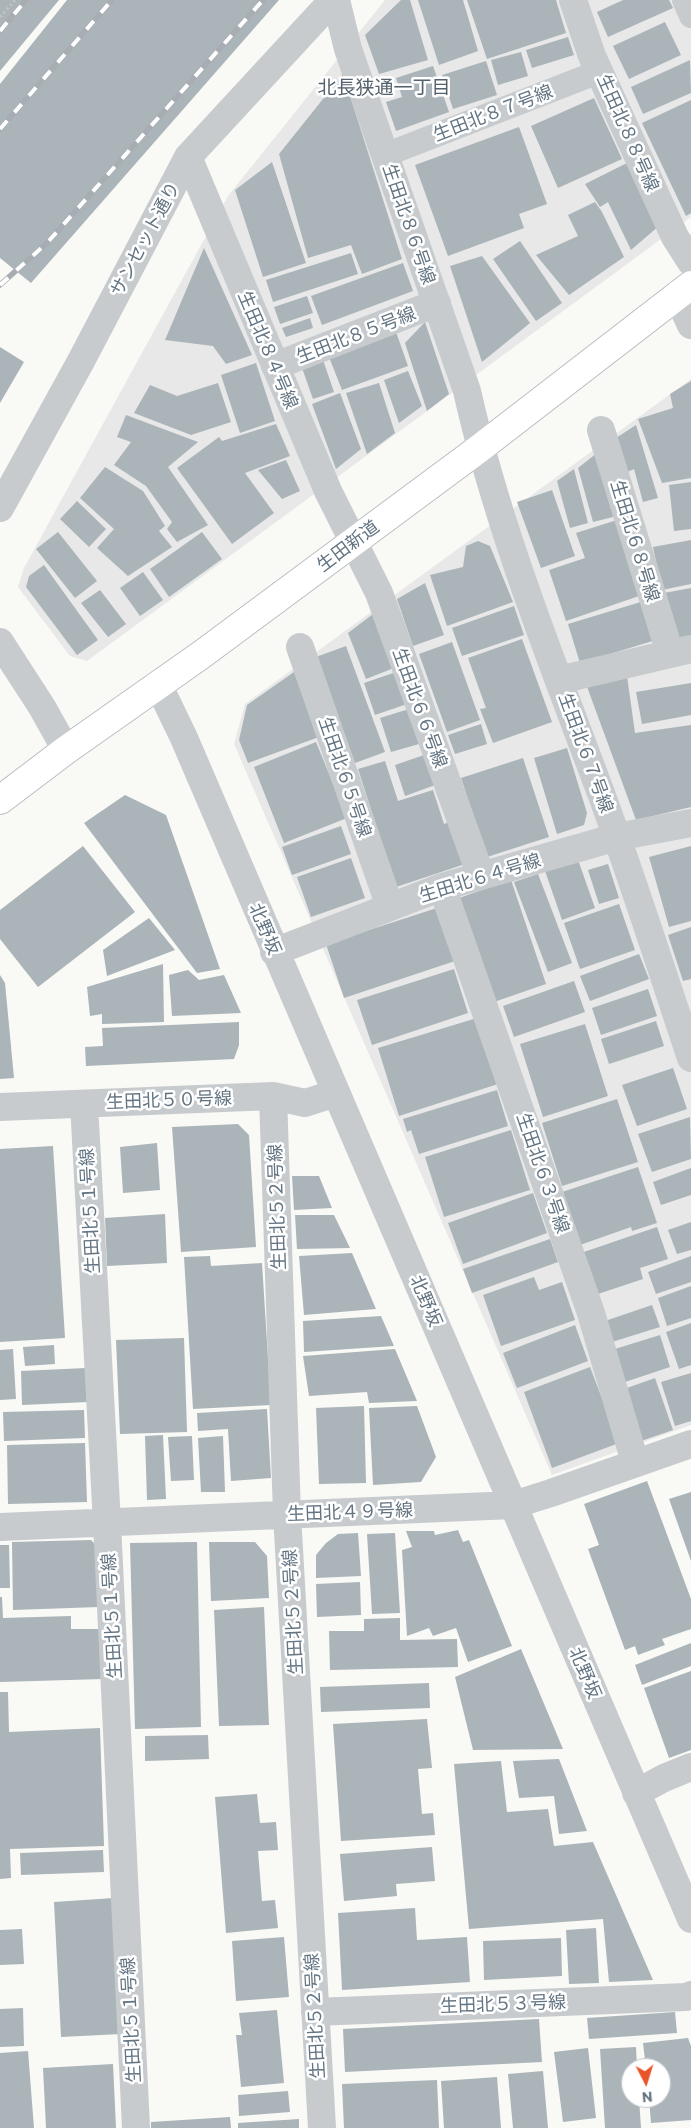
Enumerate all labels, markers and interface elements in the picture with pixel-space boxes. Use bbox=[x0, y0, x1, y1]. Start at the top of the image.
street label: 生田北８８号線 bbox=[593, 71, 663, 195]
district label: 北長狭通一丁目 bbox=[318, 77, 450, 99]
street label: 生田北８７号線 bbox=[430, 80, 556, 146]
street label: 生田北８６号線 bbox=[378, 161, 440, 287]
street label: サンセット通り bbox=[106, 178, 184, 300]
street label: 生田北８４号線 bbox=[233, 288, 303, 412]
street label: 生田北８５号線 bbox=[293, 302, 419, 368]
street label: 生田北６８号線 bbox=[606, 478, 664, 604]
street label: 生田新道 bbox=[313, 516, 383, 576]
street label: 生田北６６号線 bbox=[388, 645, 452, 771]
street label: 生田北６７号線 bbox=[554, 690, 618, 816]
street label: 生田北６５号線 bbox=[314, 714, 376, 840]
street label: 生田北６４号線 bbox=[417, 849, 543, 907]
street label: 北野坂 bbox=[245, 900, 285, 958]
street label: 生田北５０号線 bbox=[106, 1087, 232, 1113]
street label: 生田北６３号線 bbox=[512, 1110, 574, 1236]
street label: 生田北５２号線 bbox=[264, 1144, 290, 1270]
street label: 生田北５１号線 bbox=[76, 1148, 104, 1274]
street label: 北野坂 bbox=[406, 1272, 446, 1330]
street label: 生田北４９号線 bbox=[287, 1499, 413, 1525]
street label: 生田北５２号線 bbox=[279, 1549, 307, 1675]
street label: 生田北５１号線 bbox=[98, 1553, 126, 1679]
street label: 北野坂 bbox=[565, 1644, 605, 1702]
street label: 生田北５２号線 bbox=[301, 1953, 329, 2079]
street label: 生田北５１号線 bbox=[117, 1957, 145, 2083]
street label: 生田北５３号線 bbox=[440, 1991, 566, 2017]
north arrow bbox=[621, 2058, 671, 2108]
text: N bbox=[641, 2089, 653, 2106]

